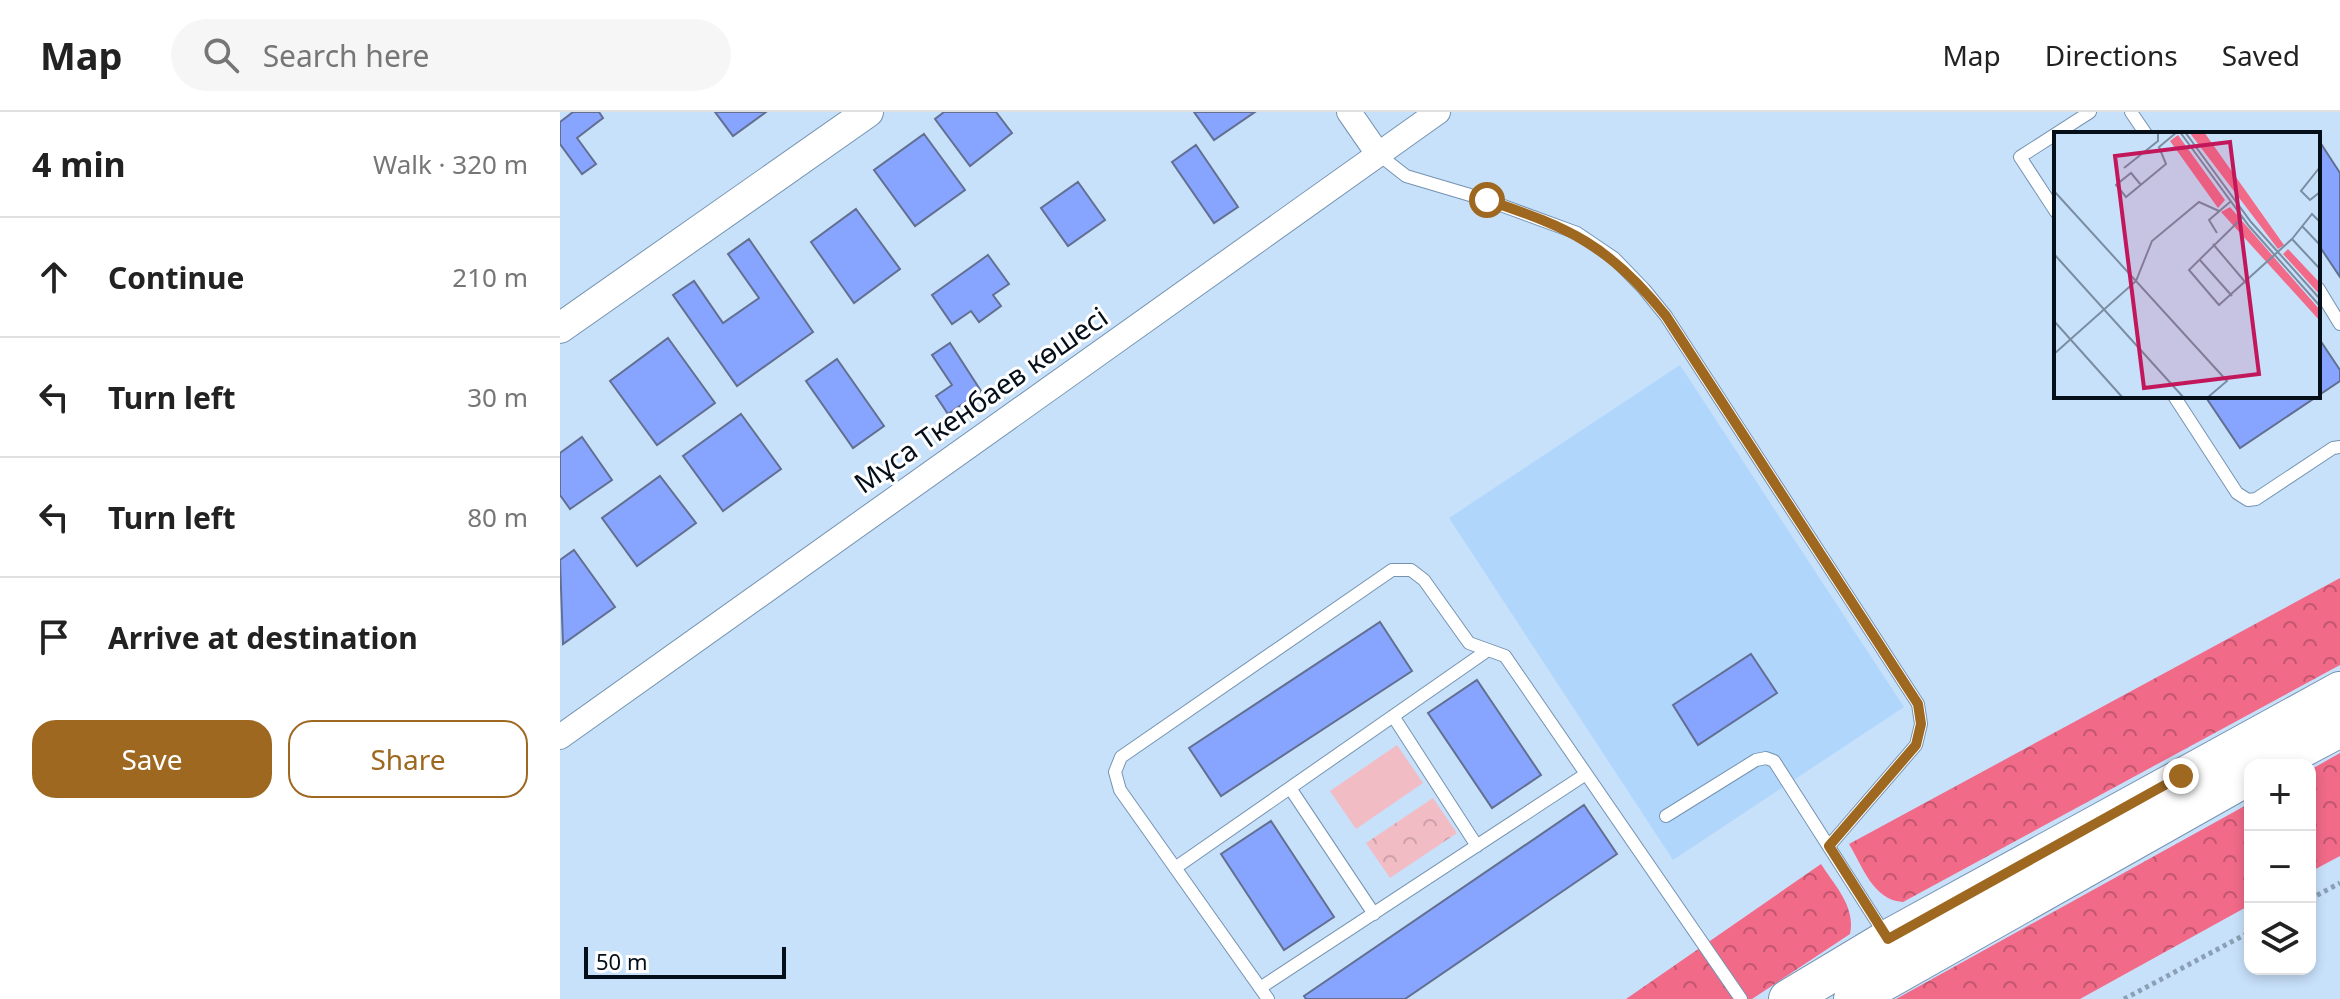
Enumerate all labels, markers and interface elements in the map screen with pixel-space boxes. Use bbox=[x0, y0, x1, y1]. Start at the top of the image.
search box bbox=[171, 19, 731, 91]
text: Map bbox=[40, 29, 123, 81]
icon: search bbox=[199, 33, 243, 77]
text: Search here bbox=[263, 35, 430, 76]
text: Map bbox=[1942, 36, 2001, 74]
text: Directions bbox=[2045, 36, 2178, 74]
text: Saved bbox=[2222, 36, 2300, 74]
inset map bbox=[2054, 132, 2320, 398]
text: 4 min bbox=[32, 141, 126, 187]
text: Walk · 320 m bbox=[373, 146, 528, 182]
route start bbox=[1469, 182, 1505, 218]
icon: ahead bbox=[32, 255, 76, 299]
text: Continue bbox=[108, 257, 244, 298]
text: 210 m bbox=[452, 259, 528, 295]
street label: Мұса Ткенбаев көшесі bbox=[846, 297, 1115, 501]
icon: left bbox=[32, 375, 76, 419]
text: Turn left bbox=[108, 377, 236, 418]
text: 30 m bbox=[467, 379, 528, 415]
icon: left bbox=[32, 495, 76, 539]
text: Turn left bbox=[108, 497, 236, 538]
text: 80 m bbox=[467, 499, 528, 535]
icon: arrive bbox=[32, 615, 76, 659]
text: Arrive at destination bbox=[108, 617, 418, 658]
button: Save bbox=[32, 720, 272, 798]
button: Share bbox=[288, 720, 528, 798]
route end bbox=[2163, 758, 2199, 794]
map controls bbox=[2244, 759, 2316, 975]
button: + bbox=[2244, 759, 2316, 831]
button: − bbox=[2244, 831, 2316, 903]
button: layers bbox=[2244, 903, 2316, 975]
scale bar bbox=[584, 943, 786, 979]
text: 50 m bbox=[596, 946, 647, 976]

